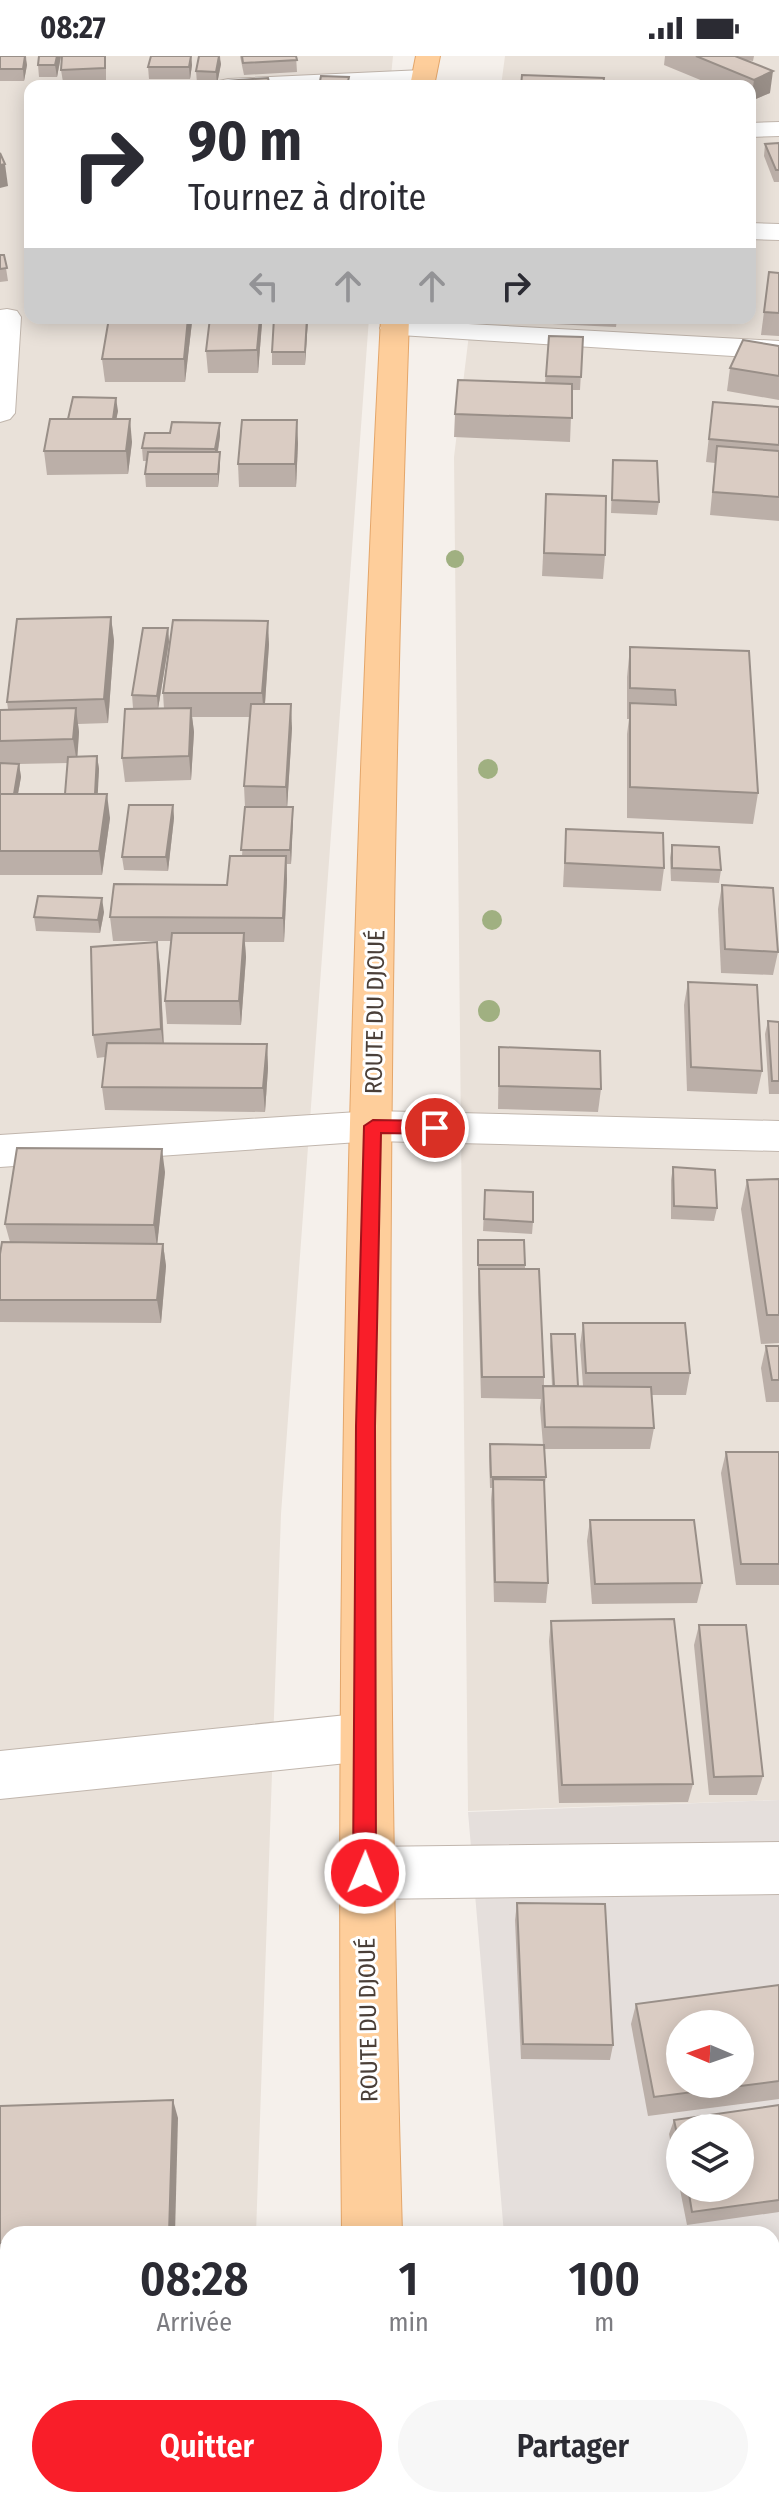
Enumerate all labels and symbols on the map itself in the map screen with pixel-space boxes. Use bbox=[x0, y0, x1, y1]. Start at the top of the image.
street label: ROUTE DU DJOUÉ bbox=[359, 930, 390, 1094]
pin bbox=[401, 1094, 469, 1162]
position arrow bbox=[323, 1831, 407, 1915]
street label: ROUTE DU DJOUÉ bbox=[352, 1938, 383, 2102]
north arrow bbox=[666, 2010, 754, 2098]

